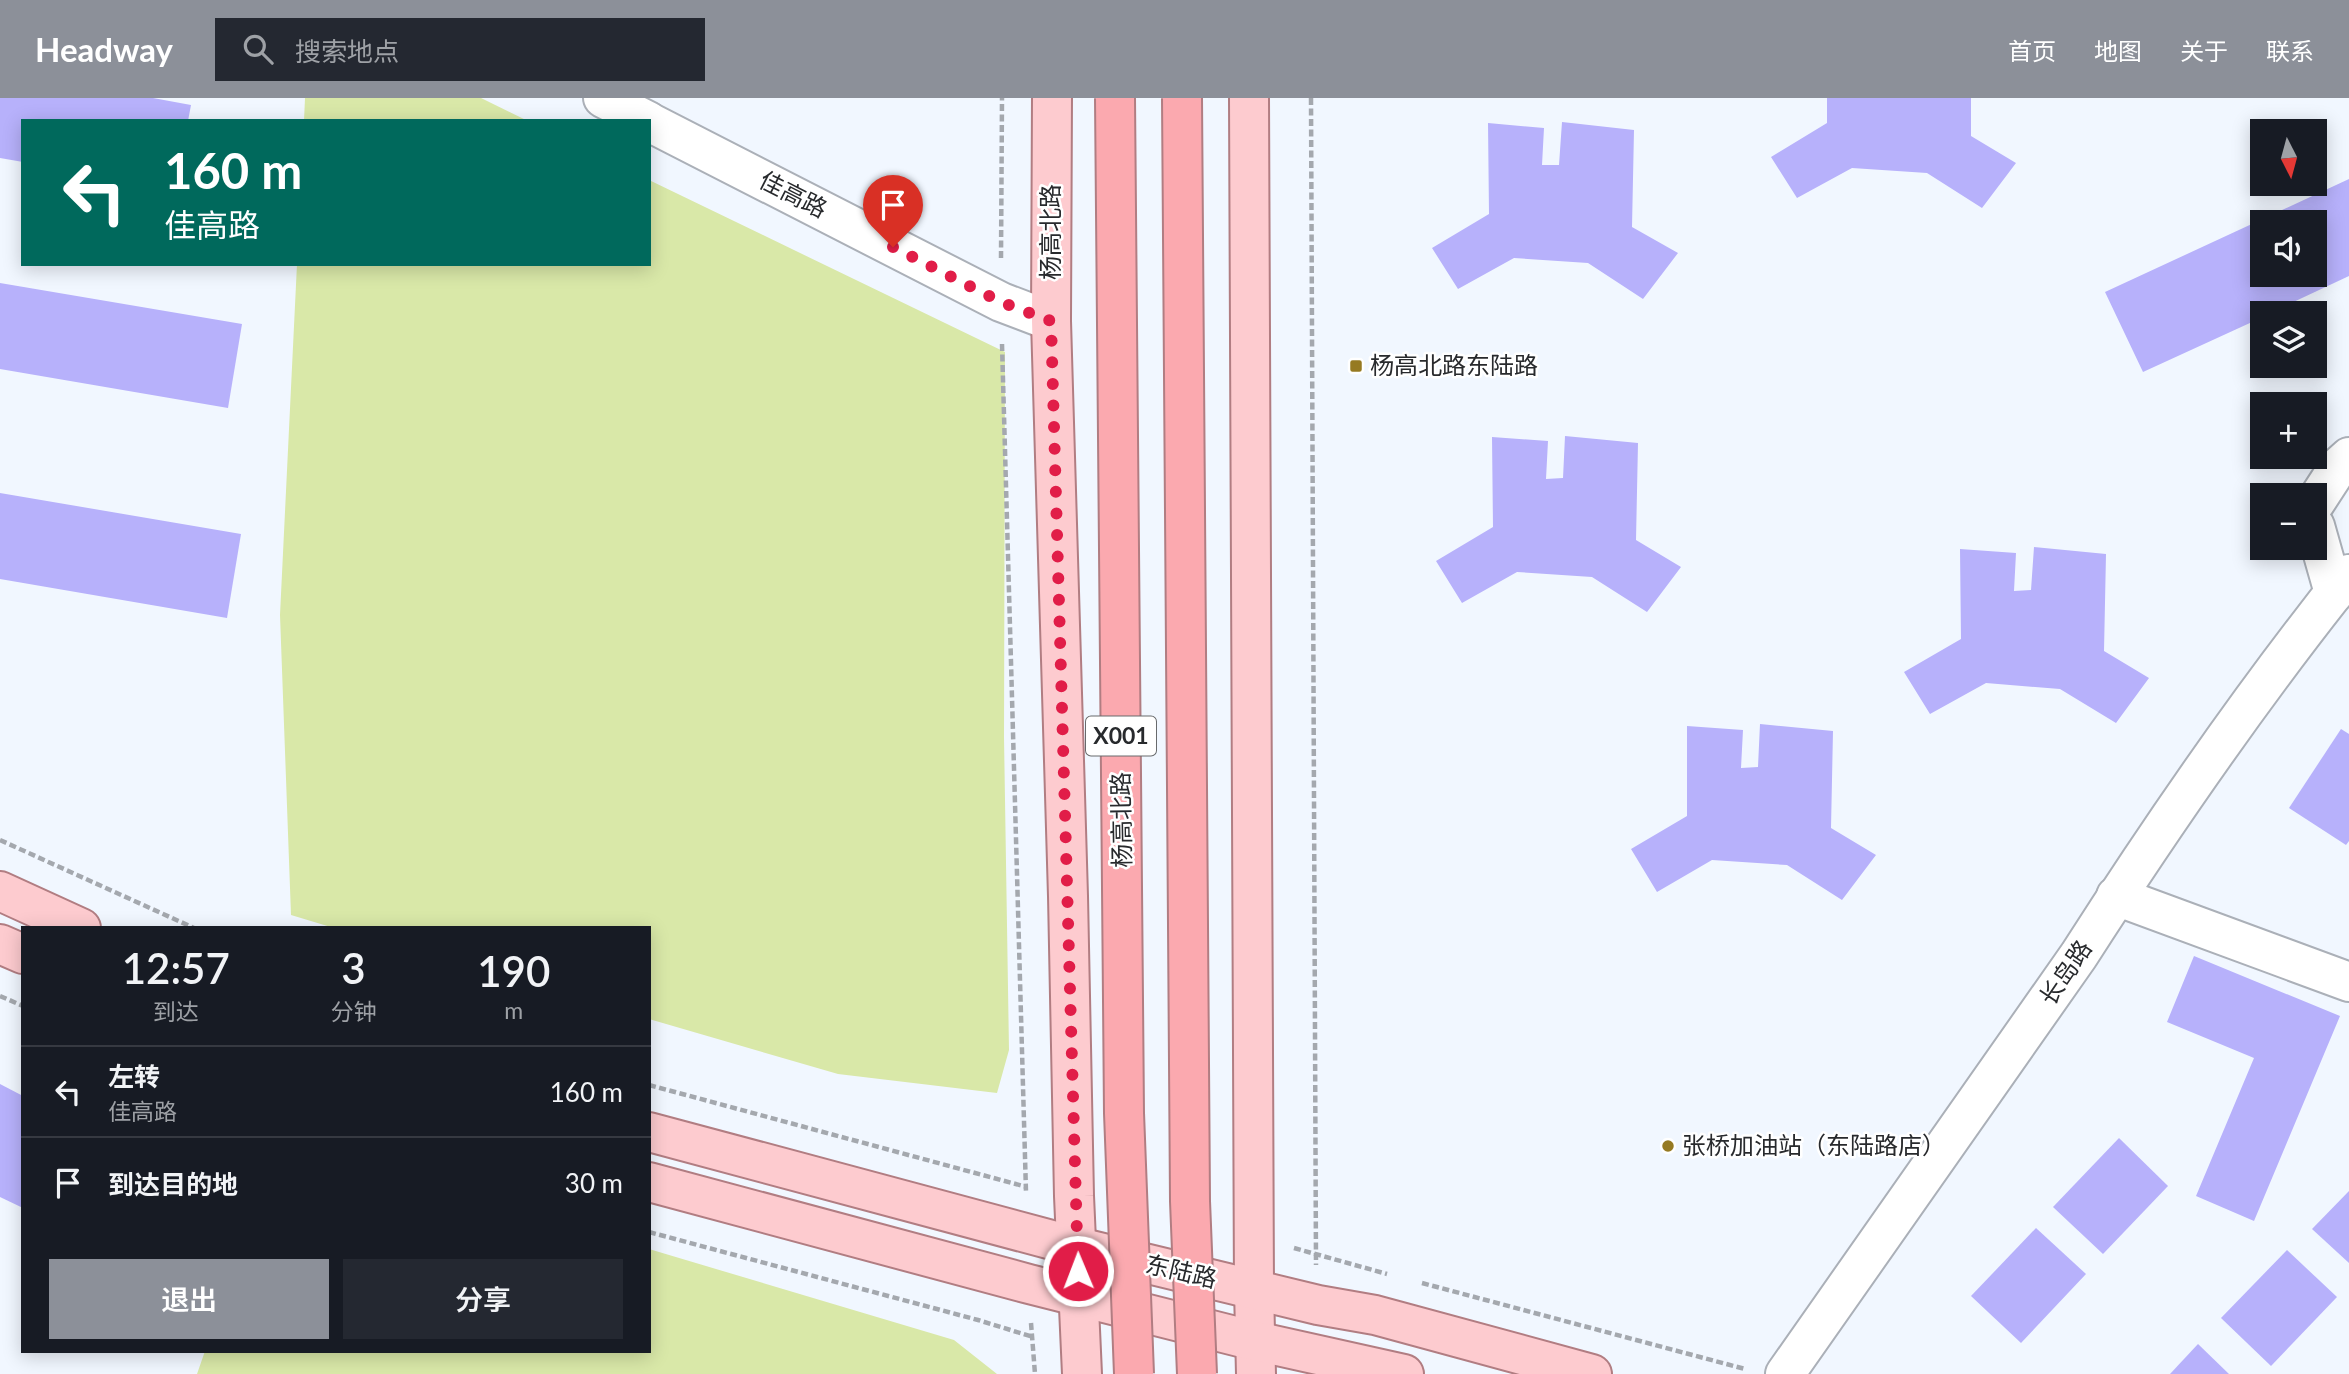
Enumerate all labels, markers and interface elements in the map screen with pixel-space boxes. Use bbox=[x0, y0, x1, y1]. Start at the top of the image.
search box bbox=[215, 18, 705, 81]
text: Headway bbox=[35, 29, 173, 69]
icon: search bbox=[239, 30, 277, 68]
text: 搜索地点 bbox=[295, 35, 399, 67]
text: 首页 bbox=[2008, 36, 2056, 65]
text: 地图 bbox=[2094, 36, 2142, 65]
text: 关于 bbox=[2180, 36, 2228, 65]
text: 联系 bbox=[2266, 36, 2314, 65]
north arrow bbox=[2250, 119, 2328, 196]
map controls bbox=[2250, 119, 2327, 560]
text: 160 m bbox=[164, 141, 302, 199]
icon: left bbox=[49, 147, 140, 238]
street label: 佳高路 bbox=[755, 164, 832, 223]
pin bbox=[863, 175, 923, 247]
street label: 杨高北路 bbox=[1035, 184, 1064, 280]
icon: arrive bbox=[874, 186, 912, 224]
text: 佳高路 bbox=[164, 205, 260, 244]
button: sound bbox=[2250, 210, 2327, 287]
button: layers bbox=[2250, 301, 2327, 378]
place label: 杨高北路东陆路 bbox=[1370, 350, 1538, 379]
marker: 杨高北路东陆路 bbox=[1348, 358, 1364, 374]
button: + bbox=[2250, 392, 2327, 469]
button: − bbox=[2250, 483, 2327, 560]
road number: X001 bbox=[1086, 716, 1156, 756]
street label: 杨高北路 bbox=[1105, 772, 1136, 868]
street label: 长岛路 bbox=[2033, 934, 2097, 1010]
text: 12:57 bbox=[122, 943, 230, 993]
text: 3 bbox=[341, 943, 366, 993]
text: 190 bbox=[477, 946, 550, 996]
text: m bbox=[504, 996, 523, 1024]
text: 到达 bbox=[153, 997, 199, 1025]
text: 分钟 bbox=[330, 997, 376, 1025]
text: 左转 bbox=[108, 1060, 160, 1092]
icon: left bbox=[49, 1073, 87, 1111]
text: 160 m bbox=[550, 1076, 623, 1108]
text: 佳高路 bbox=[108, 1097, 177, 1125]
place label: 张桥加油站（东陆路店） bbox=[1682, 1130, 1946, 1159]
marker: 张桥加油站（东陆路店） bbox=[1660, 1138, 1676, 1154]
icon: arrive bbox=[49, 1164, 87, 1202]
text: 30 m bbox=[565, 1167, 623, 1199]
text: 到达目的地 bbox=[108, 1168, 238, 1200]
position arrow bbox=[1041, 1234, 1115, 1308]
street label: 东陆路 bbox=[1143, 1248, 1220, 1293]
button: 退出 bbox=[49, 1259, 329, 1339]
button: 分享 bbox=[343, 1259, 623, 1339]

